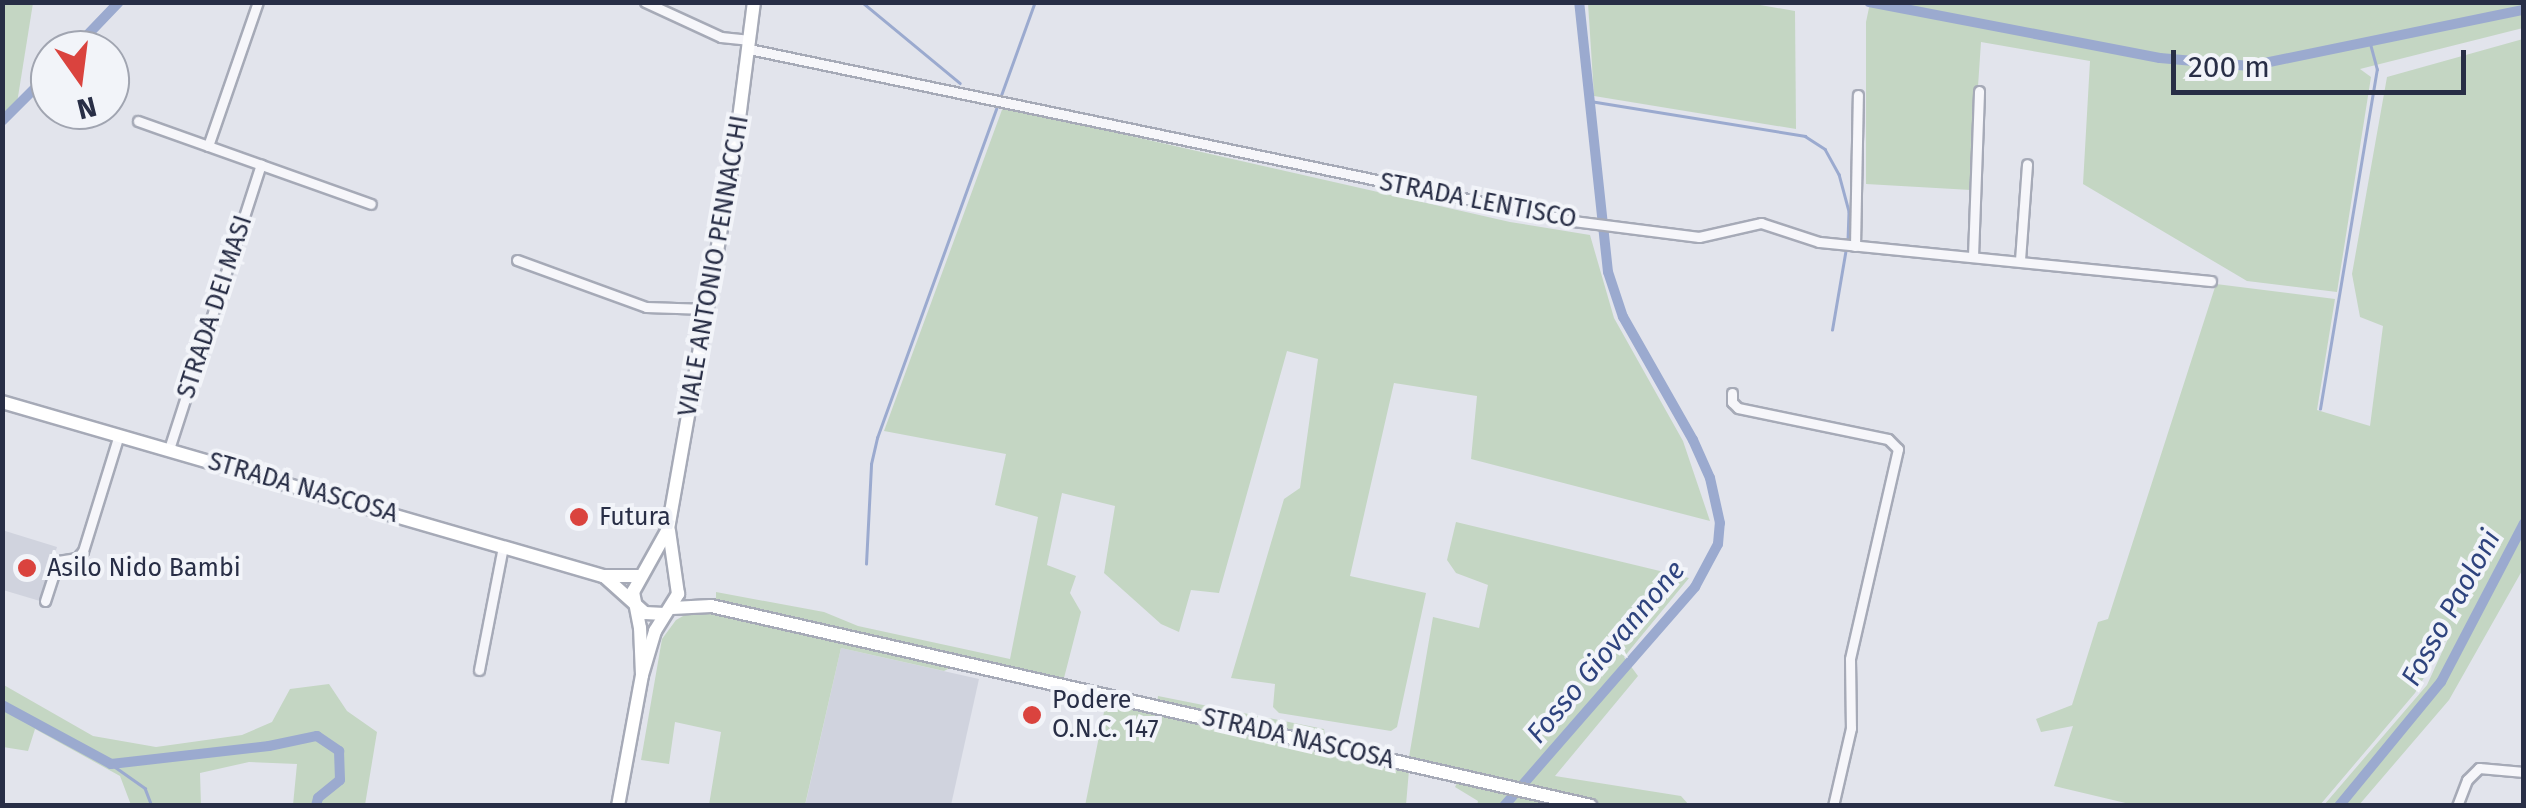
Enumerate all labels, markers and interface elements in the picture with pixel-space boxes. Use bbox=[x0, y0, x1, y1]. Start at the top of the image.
north arrow bbox=[30, 30, 130, 130]
scale bar bbox=[2176, 30, 2471, 92]
text: 200 m bbox=[2188, 49, 2270, 85]
text: N bbox=[74, 89, 100, 126]
street label: VIALE ANTONIO PENNACCHI bbox=[673, 113, 755, 419]
street label: STRADA LENTISCO bbox=[1377, 167, 1579, 235]
street label: STRADA DEI MASI bbox=[171, 212, 259, 402]
street label: STRADA NASCOSA bbox=[205, 447, 401, 529]
place label: Futura bbox=[599, 502, 671, 532]
marker: Futura bbox=[568, 506, 590, 528]
water label: Fosso Paoloni bbox=[2394, 524, 2508, 692]
place label: Asilo Nido Bambi bbox=[47, 553, 241, 583]
water label: Fosso Giovannone bbox=[1520, 554, 1692, 750]
marker: Asilo Nido Bambi bbox=[16, 557, 38, 579]
place label: Podere O.N.C. 147 bbox=[1052, 686, 1159, 745]
street label: STRADA NASCOSA bbox=[1199, 702, 1397, 776]
marker: Podere O.N.C. 147 bbox=[1021, 704, 1043, 726]

